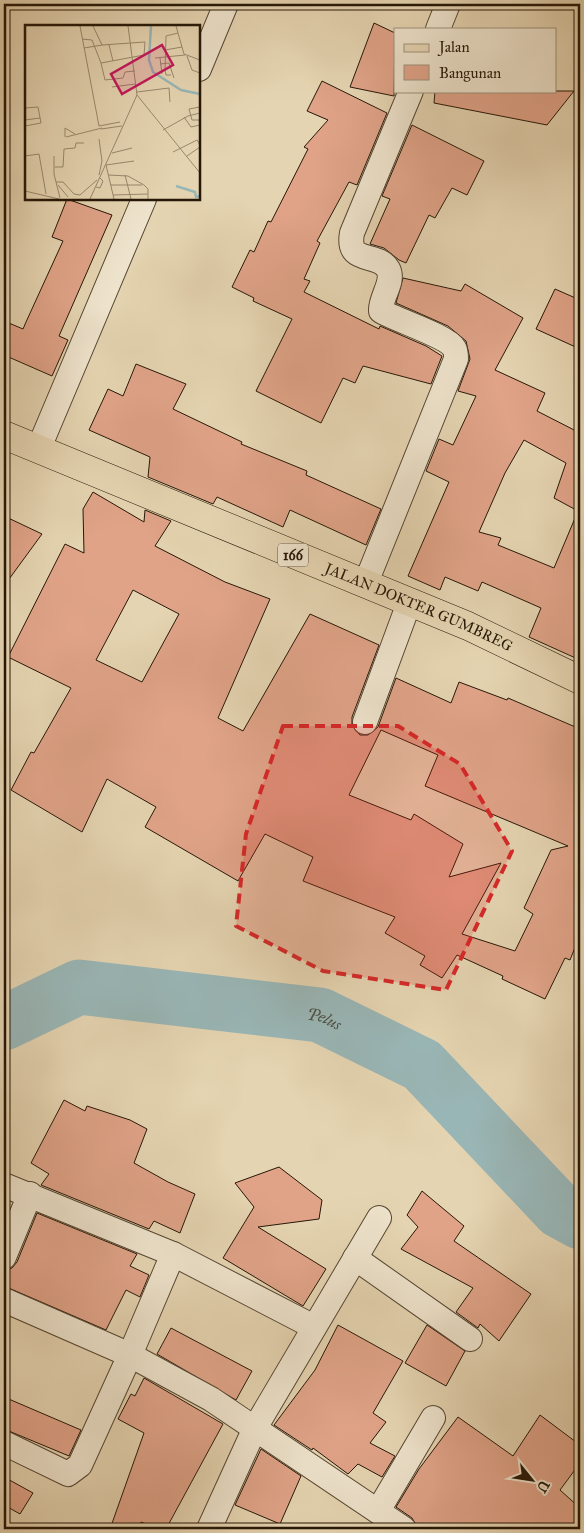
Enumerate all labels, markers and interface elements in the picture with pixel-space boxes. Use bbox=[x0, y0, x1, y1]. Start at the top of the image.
inset map bbox=[25, 25, 200, 200]
legend bbox=[394, 28, 556, 92]
text: Jalan bbox=[437, 38, 470, 57]
text: Bangunan bbox=[439, 64, 501, 82]
road number: 166 bbox=[278, 544, 308, 566]
street label: JALAN DOKTER GUMBREG bbox=[320, 558, 516, 655]
water label: Pelus bbox=[306, 1004, 345, 1034]
north arrow bbox=[506, 1456, 556, 1506]
text: U bbox=[532, 1477, 553, 1496]

